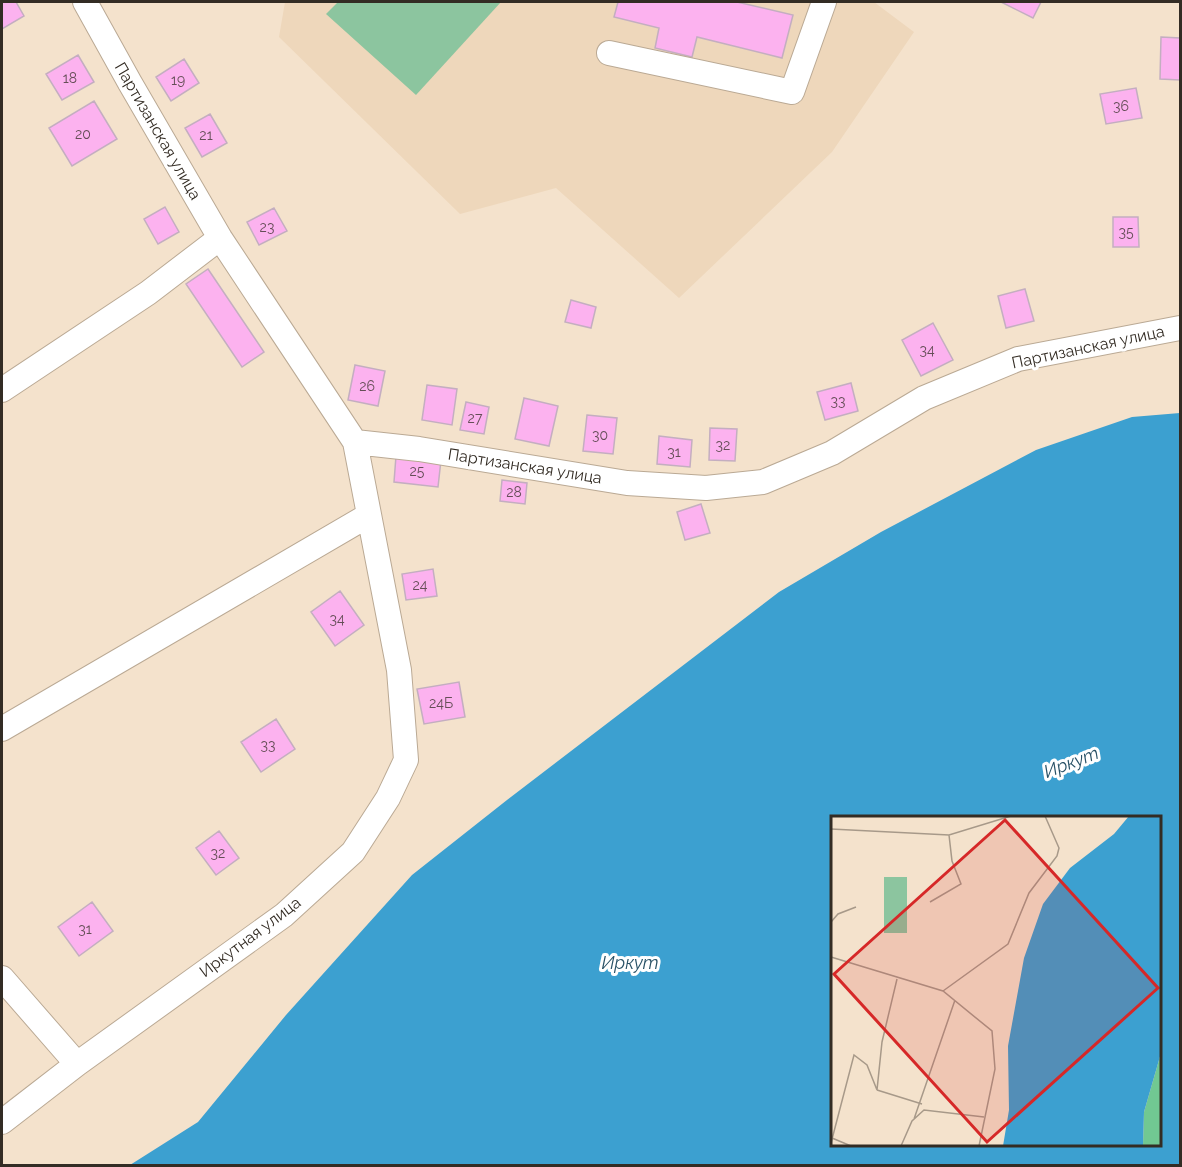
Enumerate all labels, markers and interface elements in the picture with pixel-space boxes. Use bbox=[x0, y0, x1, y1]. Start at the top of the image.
street label: Партизанская улица bbox=[111, 59, 205, 203]
house number: 18 bbox=[63, 70, 77, 86]
house number: 19 bbox=[171, 72, 185, 88]
house number: 36 bbox=[1113, 98, 1129, 114]
house number: 20 bbox=[75, 126, 91, 142]
house number: 21 bbox=[199, 127, 213, 143]
house number: 23 bbox=[260, 219, 274, 235]
house number: 35 bbox=[1118, 224, 1134, 240]
street label: Партизанская улица bbox=[1010, 322, 1166, 372]
house number: 34 bbox=[919, 342, 935, 358]
house number: 26 bbox=[359, 378, 375, 394]
house number: 33 bbox=[831, 393, 845, 409]
house number: 27 bbox=[468, 410, 483, 426]
house number: 30 bbox=[592, 427, 608, 443]
house number: 32 bbox=[716, 437, 730, 453]
street label: Партизанская улица bbox=[447, 444, 603, 488]
house number: 31 bbox=[667, 444, 681, 460]
house number: 25 bbox=[410, 463, 425, 479]
house number: 28 bbox=[506, 484, 522, 500]
house number: 24 bbox=[413, 577, 428, 593]
house number: 34 bbox=[329, 611, 345, 627]
house number: 24Б bbox=[429, 695, 453, 711]
house number: 33 bbox=[261, 737, 275, 753]
water label: Иркут bbox=[1041, 742, 1101, 782]
inset map bbox=[831, 816, 1161, 1146]
house number: 32 bbox=[211, 845, 225, 861]
street label: Иркутная улица bbox=[196, 893, 304, 981]
house number: 31 bbox=[78, 921, 92, 937]
water label: Иркут bbox=[601, 952, 659, 973]

